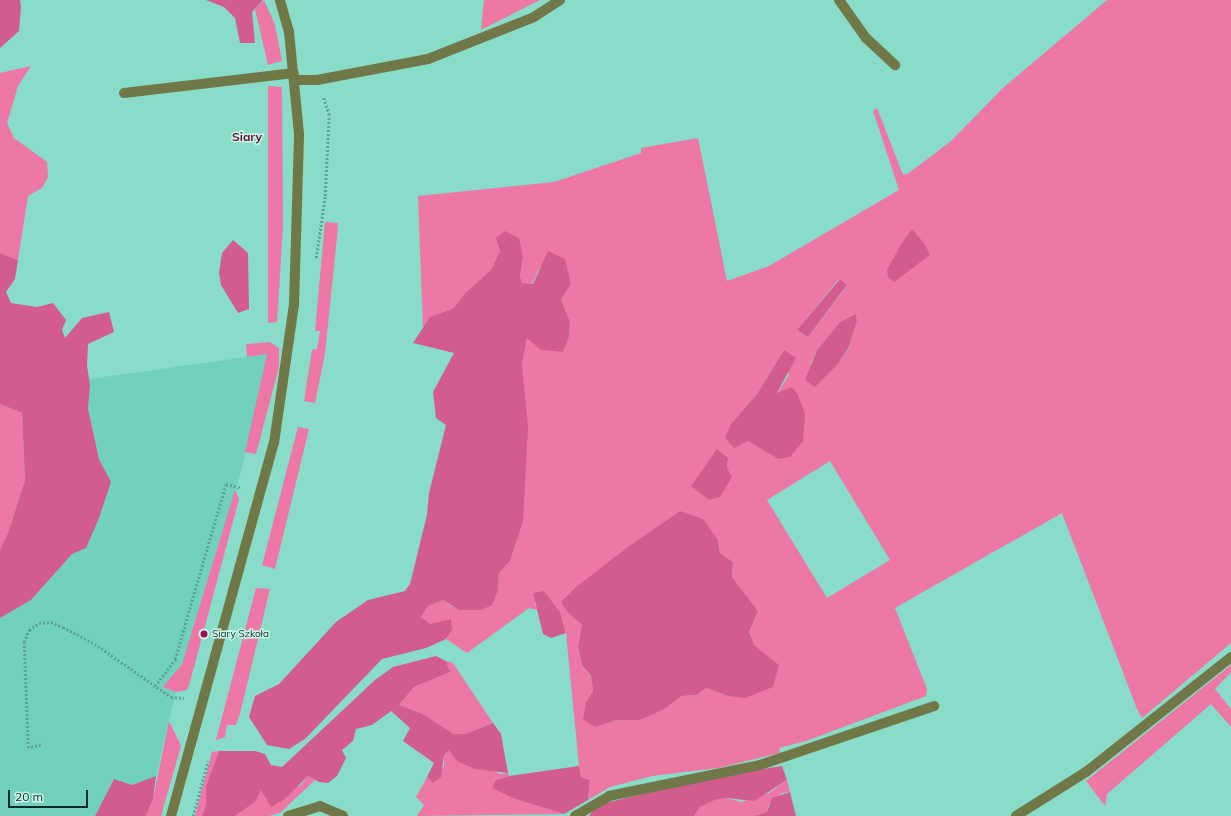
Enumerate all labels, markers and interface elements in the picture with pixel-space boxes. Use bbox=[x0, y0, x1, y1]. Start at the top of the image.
district label: Siary bbox=[232, 130, 262, 144]
place label: Siary Szkoła bbox=[212, 628, 269, 640]
marker: Siary Szkoła bbox=[199, 629, 209, 639]
scale bar bbox=[10, 782, 90, 808]
text: 20 m bbox=[15, 789, 43, 804]

